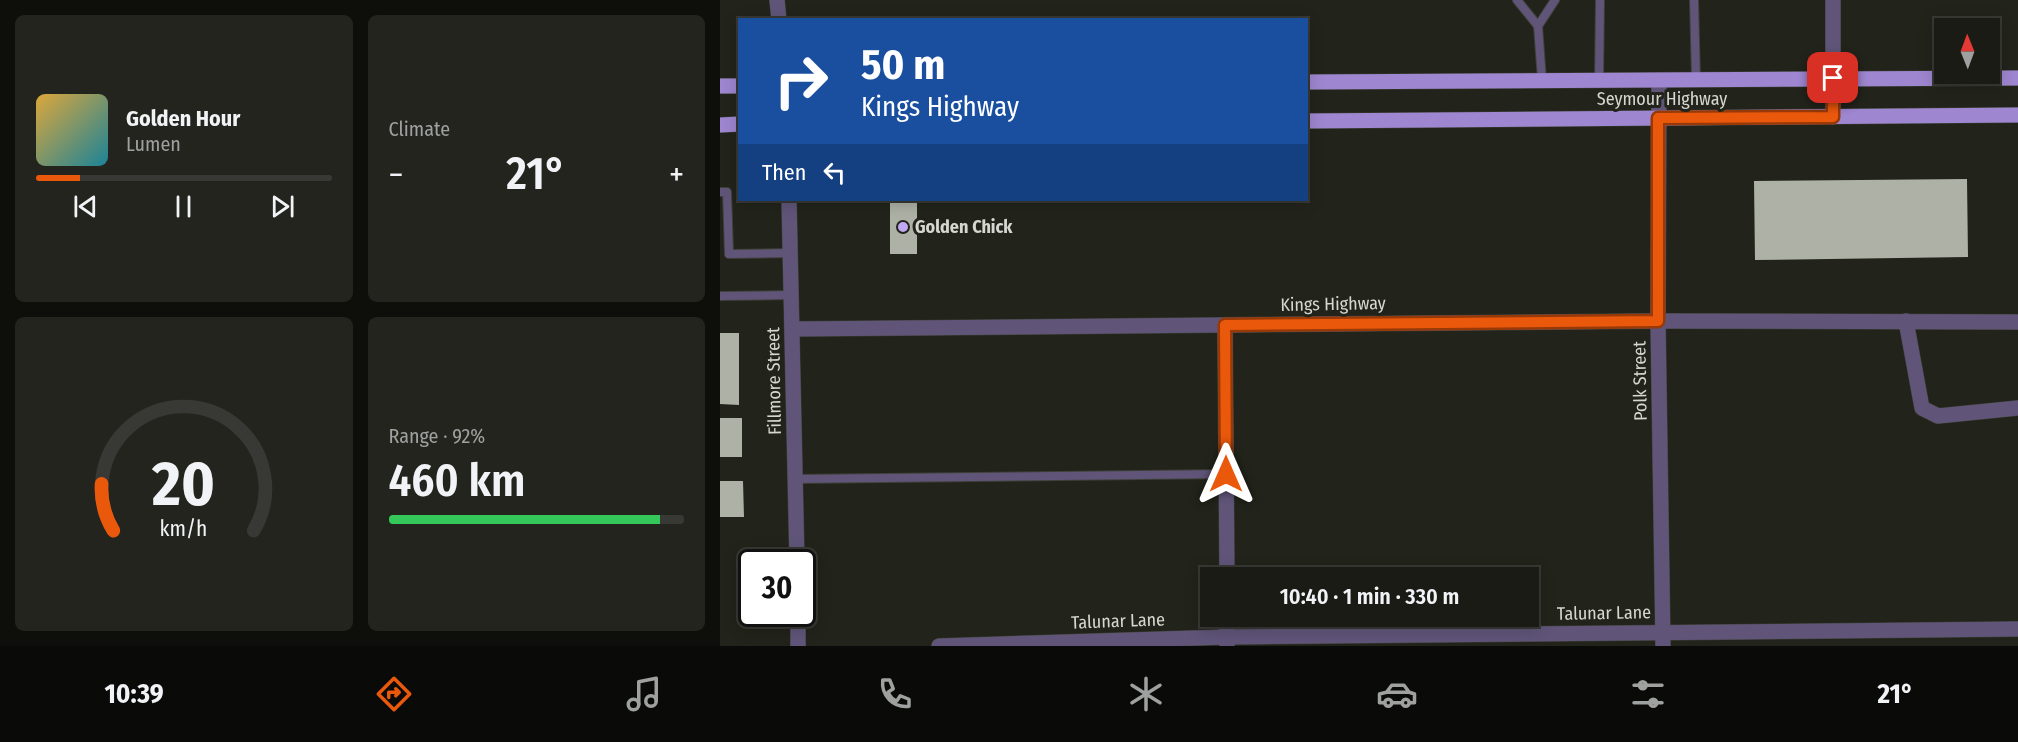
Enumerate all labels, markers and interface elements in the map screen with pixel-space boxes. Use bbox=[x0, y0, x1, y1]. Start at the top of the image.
north arrow bbox=[1934, 18, 2000, 84]
map controls bbox=[1934, 18, 2000, 84]
text: 50 m bbox=[861, 40, 945, 90]
icon: right bbox=[762, 42, 840, 120]
pin bbox=[1807, 52, 1858, 103]
icon: arrive bbox=[1816, 61, 1849, 94]
street label: Seymour Highway bbox=[1597, 88, 1727, 110]
text: Kings Highway bbox=[861, 91, 1019, 123]
text: Golden Hour bbox=[126, 105, 240, 132]
text: Climate bbox=[389, 117, 450, 141]
text: Lumen bbox=[126, 132, 181, 156]
text: 21° bbox=[506, 147, 566, 201]
text: − bbox=[389, 155, 403, 195]
text: + bbox=[669, 155, 684, 195]
icon: left bbox=[818, 156, 851, 189]
text: Then bbox=[762, 159, 806, 186]
icon: previous bbox=[69, 190, 102, 223]
icon: pause bbox=[167, 190, 200, 223]
icon: next bbox=[266, 190, 299, 223]
place label: Golden Chick bbox=[915, 216, 1013, 238]
marker: Golden Chick bbox=[896, 220, 910, 234]
street label: Kings Highway bbox=[1280, 292, 1386, 316]
street label: Fillmore Street bbox=[762, 327, 786, 435]
street label: Polk Street bbox=[1628, 341, 1652, 421]
text: Range · 92% bbox=[389, 424, 485, 448]
position arrow bbox=[1194, 442, 1258, 506]
text: 20 bbox=[151, 447, 215, 522]
text: 460 km bbox=[389, 454, 525, 508]
text: km/h bbox=[160, 516, 208, 542]
speed limit sign: 30 bbox=[738, 549, 816, 627]
text: 10:40 · 1 min · 330 m bbox=[1280, 583, 1459, 610]
street label: Talunar Lane bbox=[1557, 601, 1651, 625]
street label: Talunar Lane bbox=[1071, 608, 1166, 634]
icon: directions bbox=[373, 673, 415, 715]
icon: music bbox=[623, 673, 665, 715]
icon: phone bbox=[874, 673, 916, 715]
icon: climate bbox=[1125, 673, 1167, 715]
icon: car bbox=[1376, 673, 1418, 715]
icon: filters bbox=[1627, 673, 1669, 715]
text: 10:39 bbox=[104, 678, 164, 710]
text: 21° bbox=[1877, 678, 1914, 710]

